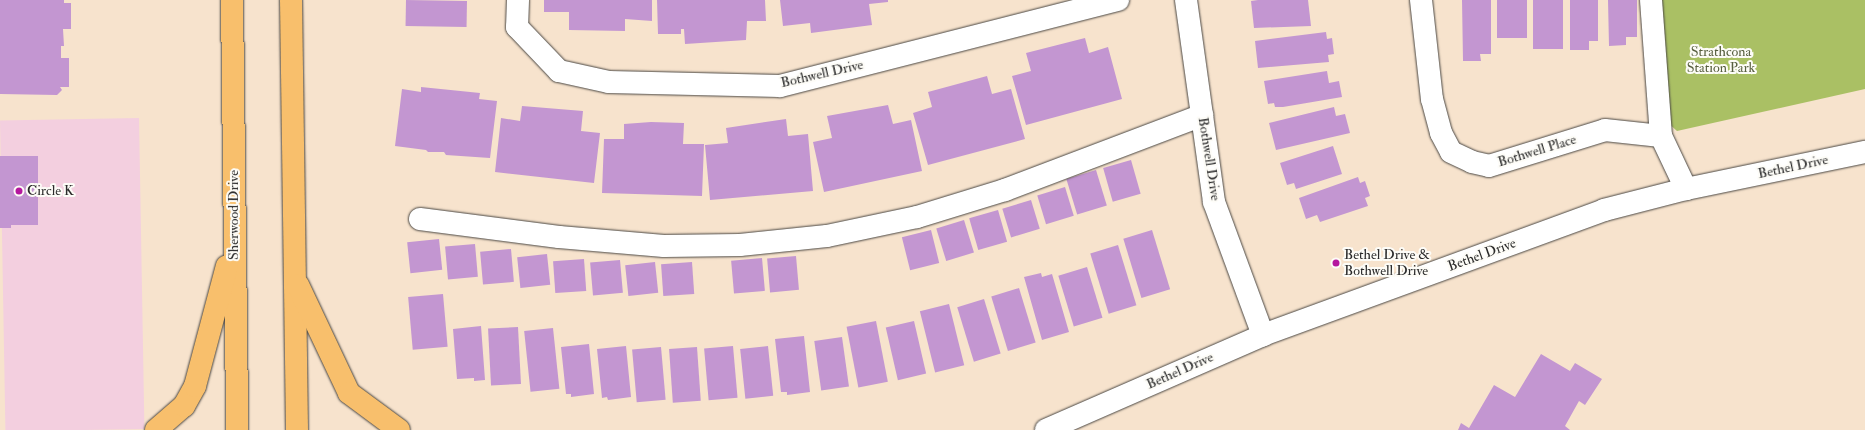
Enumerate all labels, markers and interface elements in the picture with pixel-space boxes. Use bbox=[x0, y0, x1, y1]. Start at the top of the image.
park label: Strathcona Station Park bbox=[1687, 44, 1755, 76]
street label: Bothwell Drive bbox=[779, 56, 865, 92]
street label: Bothwell Drive bbox=[1194, 116, 1224, 202]
street label: Bothwell Place bbox=[1496, 131, 1578, 171]
street label: Bethel Drive bbox=[1756, 151, 1830, 183]
street label: Sherwood Drive bbox=[226, 170, 242, 260]
place label: Circle K bbox=[27, 183, 74, 199]
marker: Circle K bbox=[14, 186, 24, 196]
street label: Bethel Drive bbox=[1446, 235, 1518, 275]
place label: Bethel Drive & Bothwell Drive bbox=[1344, 247, 1430, 280]
marker: Bethel Drive & Bothwell Drive bbox=[1331, 258, 1341, 268]
street label: Bethel Drive bbox=[1144, 349, 1216, 393]

